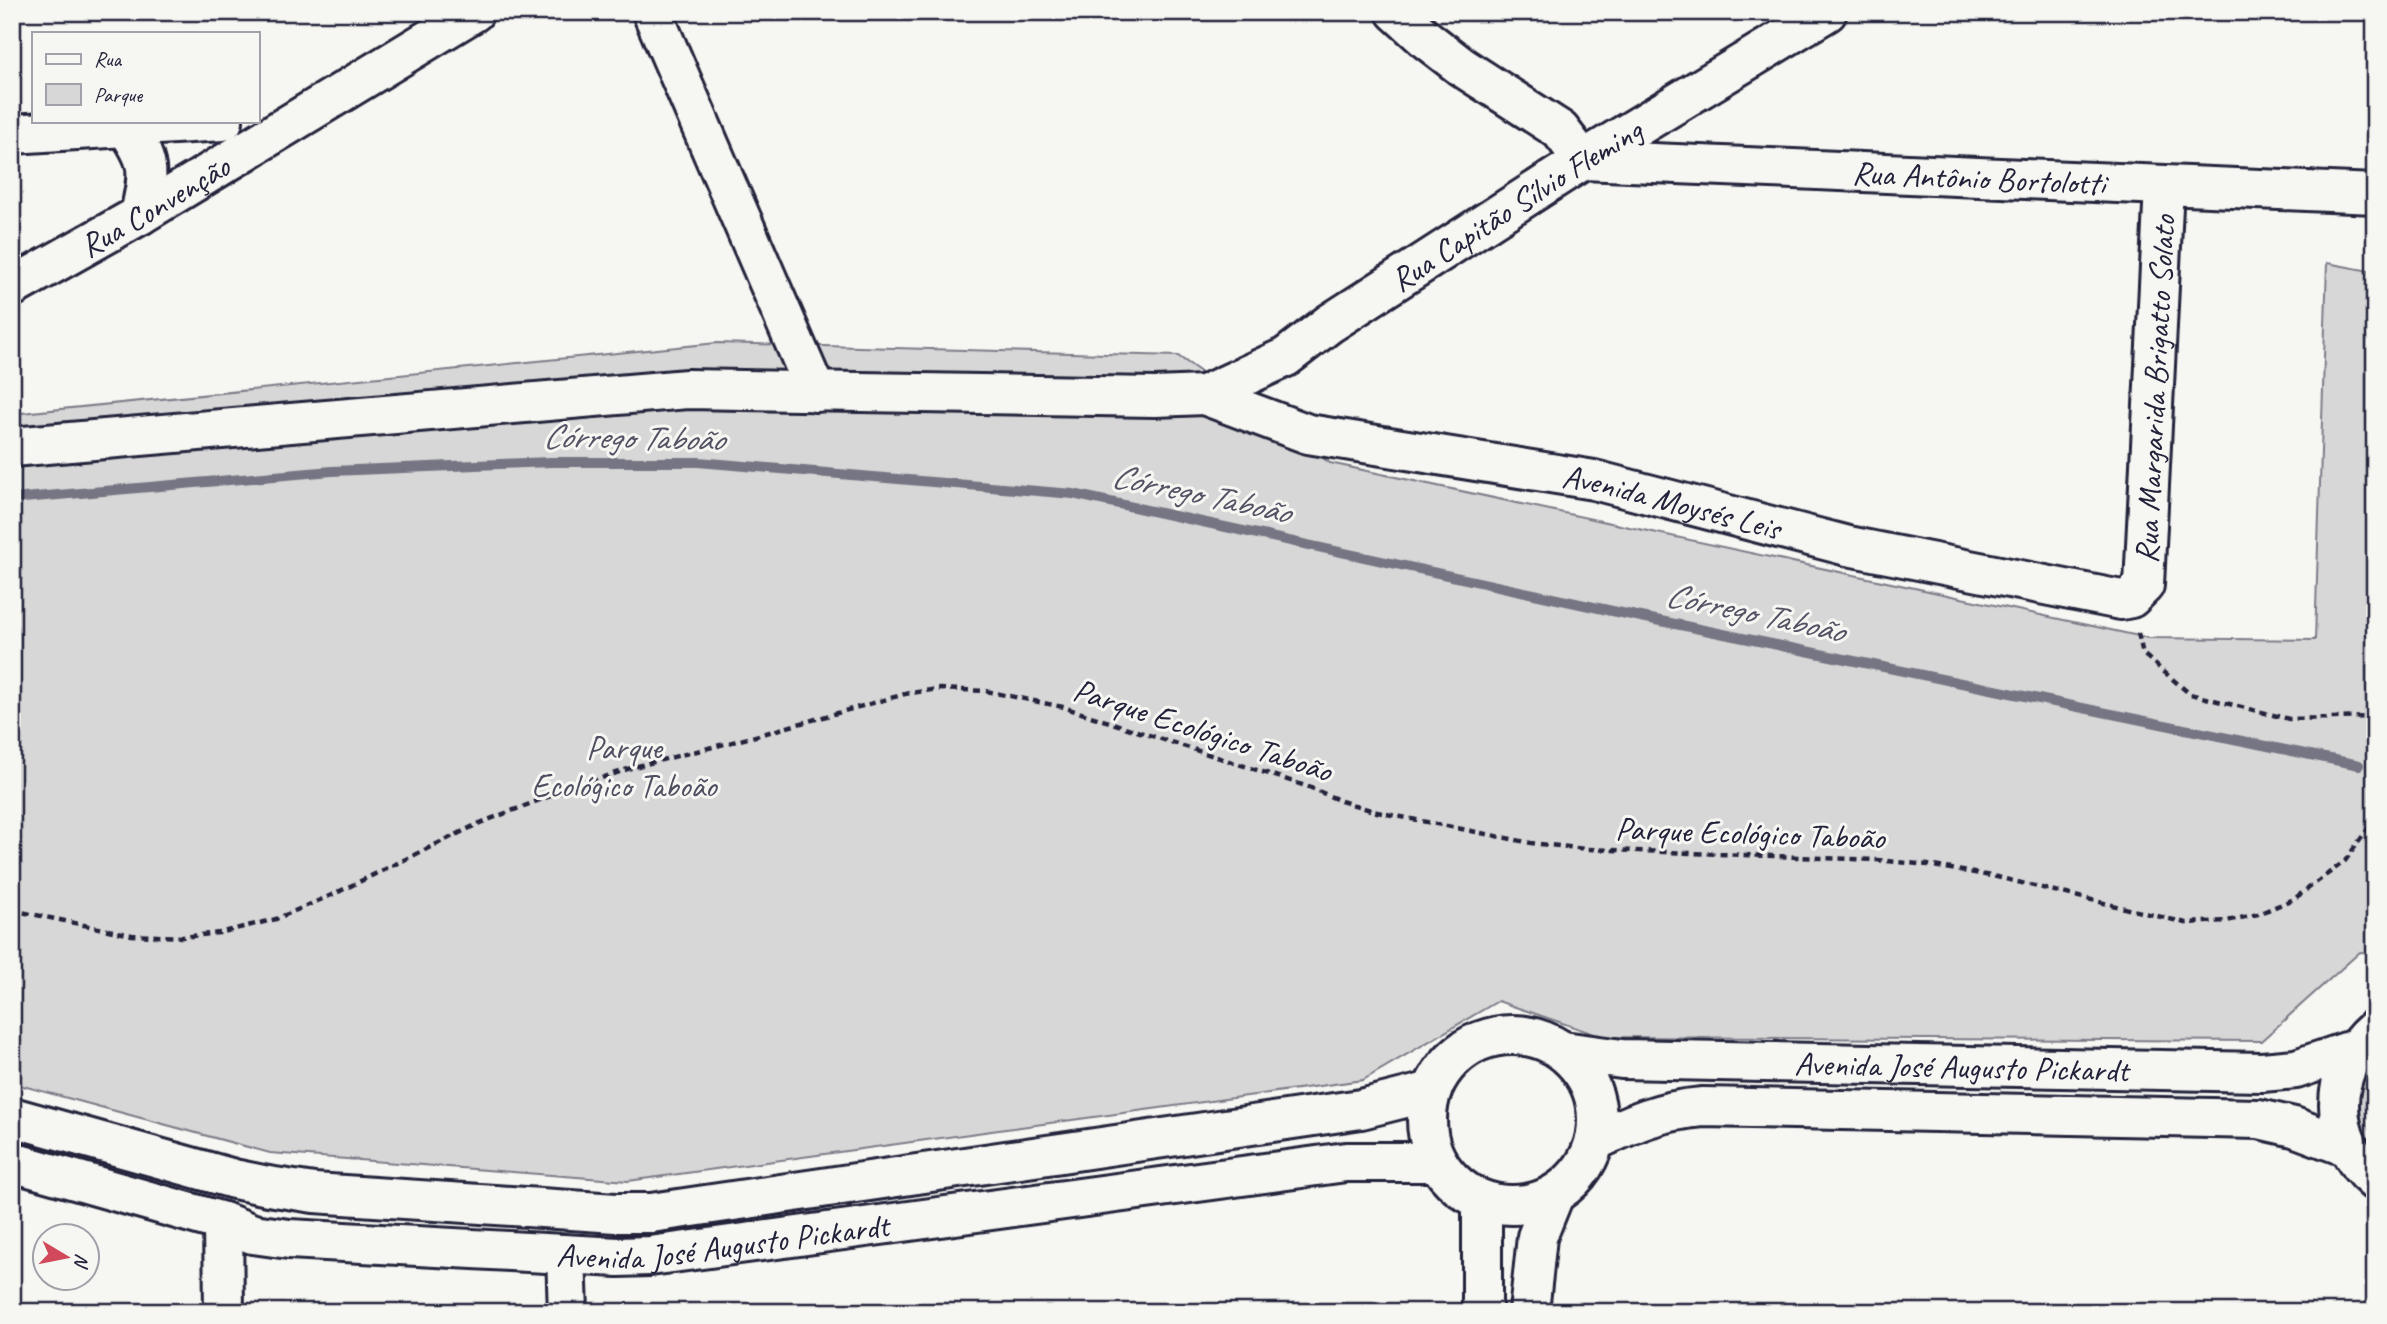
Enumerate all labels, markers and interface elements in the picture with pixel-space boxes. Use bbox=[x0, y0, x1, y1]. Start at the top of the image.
legend bbox=[32, 32, 259, 122]
text: Rua bbox=[94, 46, 122, 72]
text: Parque bbox=[94, 82, 143, 108]
street label: Rua Capitão Sílvio Fleming bbox=[1383, 108, 1652, 301]
street label: Rua Convenção bbox=[72, 144, 239, 267]
street label: Rua Antônio Bortolotti bbox=[1851, 152, 2110, 205]
street label: Rua Margarida Brigatto Solato bbox=[2125, 213, 2185, 564]
water label: Córrego Taboão bbox=[542, 413, 728, 462]
water label: Córrego Taboão bbox=[1108, 453, 1299, 535]
street label: Avenida Moysés Leis bbox=[1559, 455, 1787, 550]
water label: Córrego Taboão bbox=[1662, 572, 1853, 654]
street label: Parque Ecológico Taboão bbox=[1068, 668, 1339, 792]
park label: Parque Ecológico Taboão bbox=[532, 727, 719, 807]
street label: Parque Ecológico Taboão bbox=[1615, 807, 1888, 859]
street label: Avenida José Augusto Pickardt bbox=[1794, 1043, 2132, 1091]
street label: Avenida José Augusto Pickardt bbox=[555, 1204, 894, 1279]
north arrow bbox=[32, 1222, 102, 1292]
text: N bbox=[68, 1252, 95, 1271]

